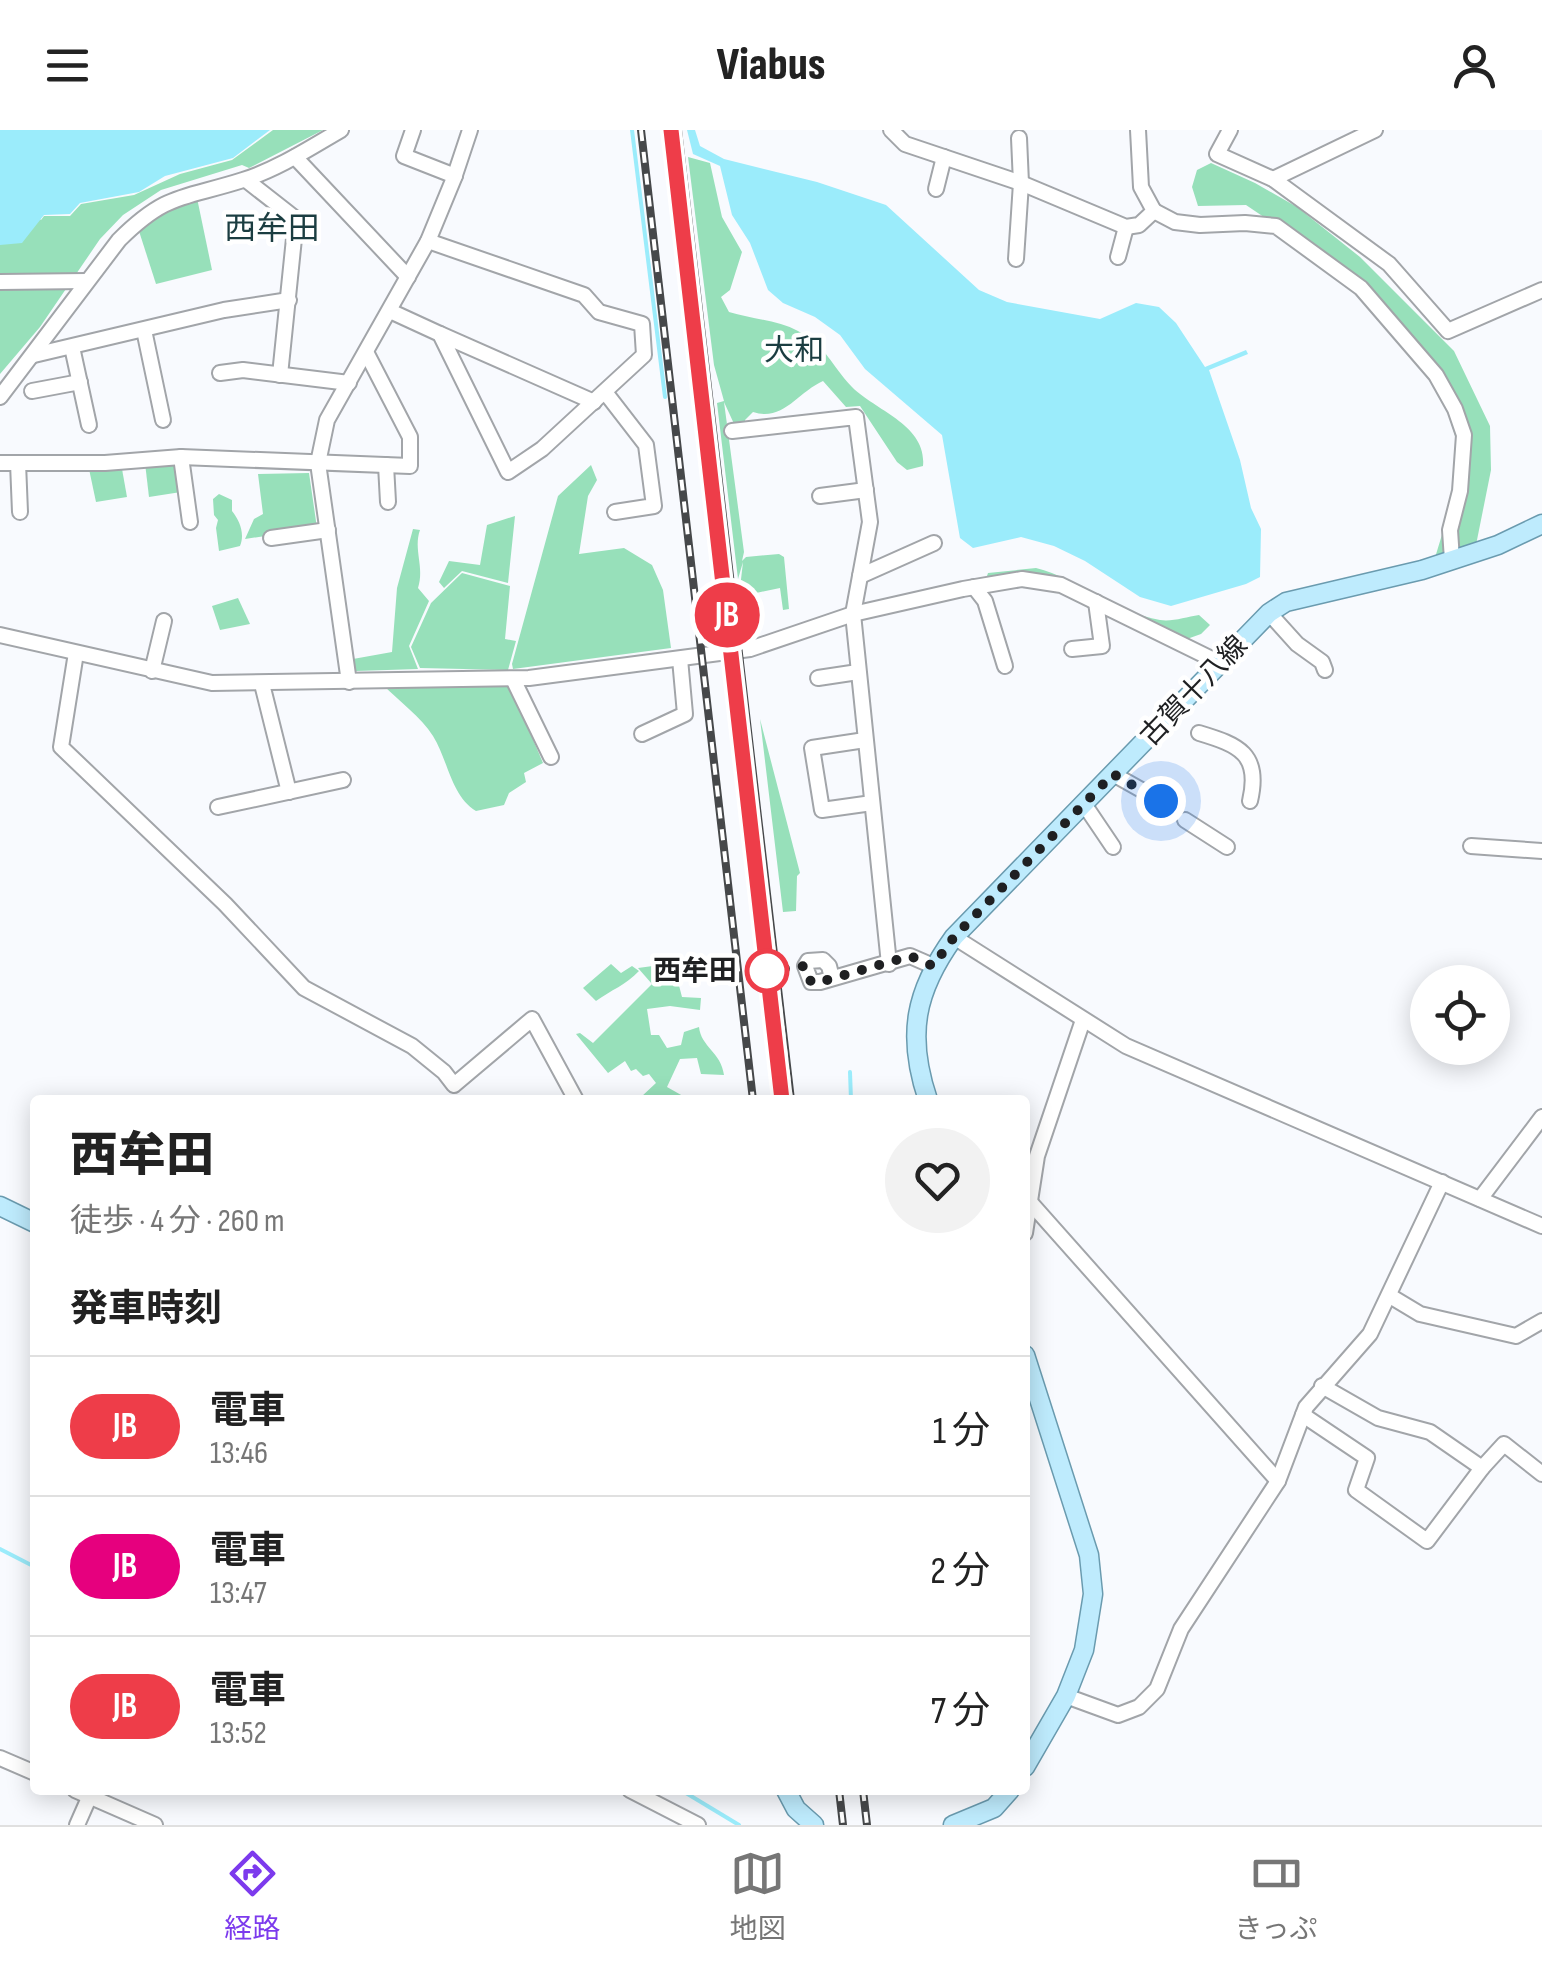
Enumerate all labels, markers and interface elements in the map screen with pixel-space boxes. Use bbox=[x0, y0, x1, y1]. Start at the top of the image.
icon: menu bbox=[40, 38, 95, 93]
text: Viabus bbox=[716, 38, 826, 93]
icon: person bbox=[1447, 38, 1502, 93]
district label: 西牟田 bbox=[224, 210, 320, 249]
district label: 大和 bbox=[764, 333, 824, 369]
line badge: JB bbox=[682, 582, 772, 648]
text: JB bbox=[715, 594, 739, 637]
street label: 古賀十八線 bbox=[1133, 629, 1255, 753]
your location bbox=[1136, 776, 1186, 826]
marker: 西牟田 bbox=[746, 950, 788, 992]
place label: 西牟田 bbox=[653, 955, 737, 988]
map controls bbox=[1410, 965, 1510, 1065]
button: locate bbox=[1410, 965, 1510, 1065]
text: 西牟田 bbox=[70, 1128, 214, 1185]
button: heart bbox=[885, 1128, 990, 1233]
text: 徒歩 · 4 分 · 260 m bbox=[70, 1202, 285, 1241]
text: 発車時刻 bbox=[70, 1287, 222, 1332]
text: 電車 bbox=[210, 1389, 286, 1434]
text: JB bbox=[113, 1405, 137, 1448]
text: 1 分 bbox=[933, 1409, 990, 1454]
text: 13:46 bbox=[210, 1434, 268, 1473]
text: 電車 bbox=[210, 1529, 286, 1574]
text: JB bbox=[113, 1545, 137, 1588]
text: 2 分 bbox=[930, 1549, 990, 1594]
text: 13:47 bbox=[210, 1574, 267, 1613]
text: 電車 bbox=[210, 1669, 286, 1714]
text: JB bbox=[113, 1685, 137, 1728]
text: 7 分 bbox=[931, 1689, 990, 1734]
text: 13:52 bbox=[210, 1714, 267, 1753]
tab: 経路 bbox=[225, 1846, 281, 1946]
tab: 地図 bbox=[730, 1846, 786, 1946]
tab: きっぷ bbox=[1235, 1846, 1317, 1946]

